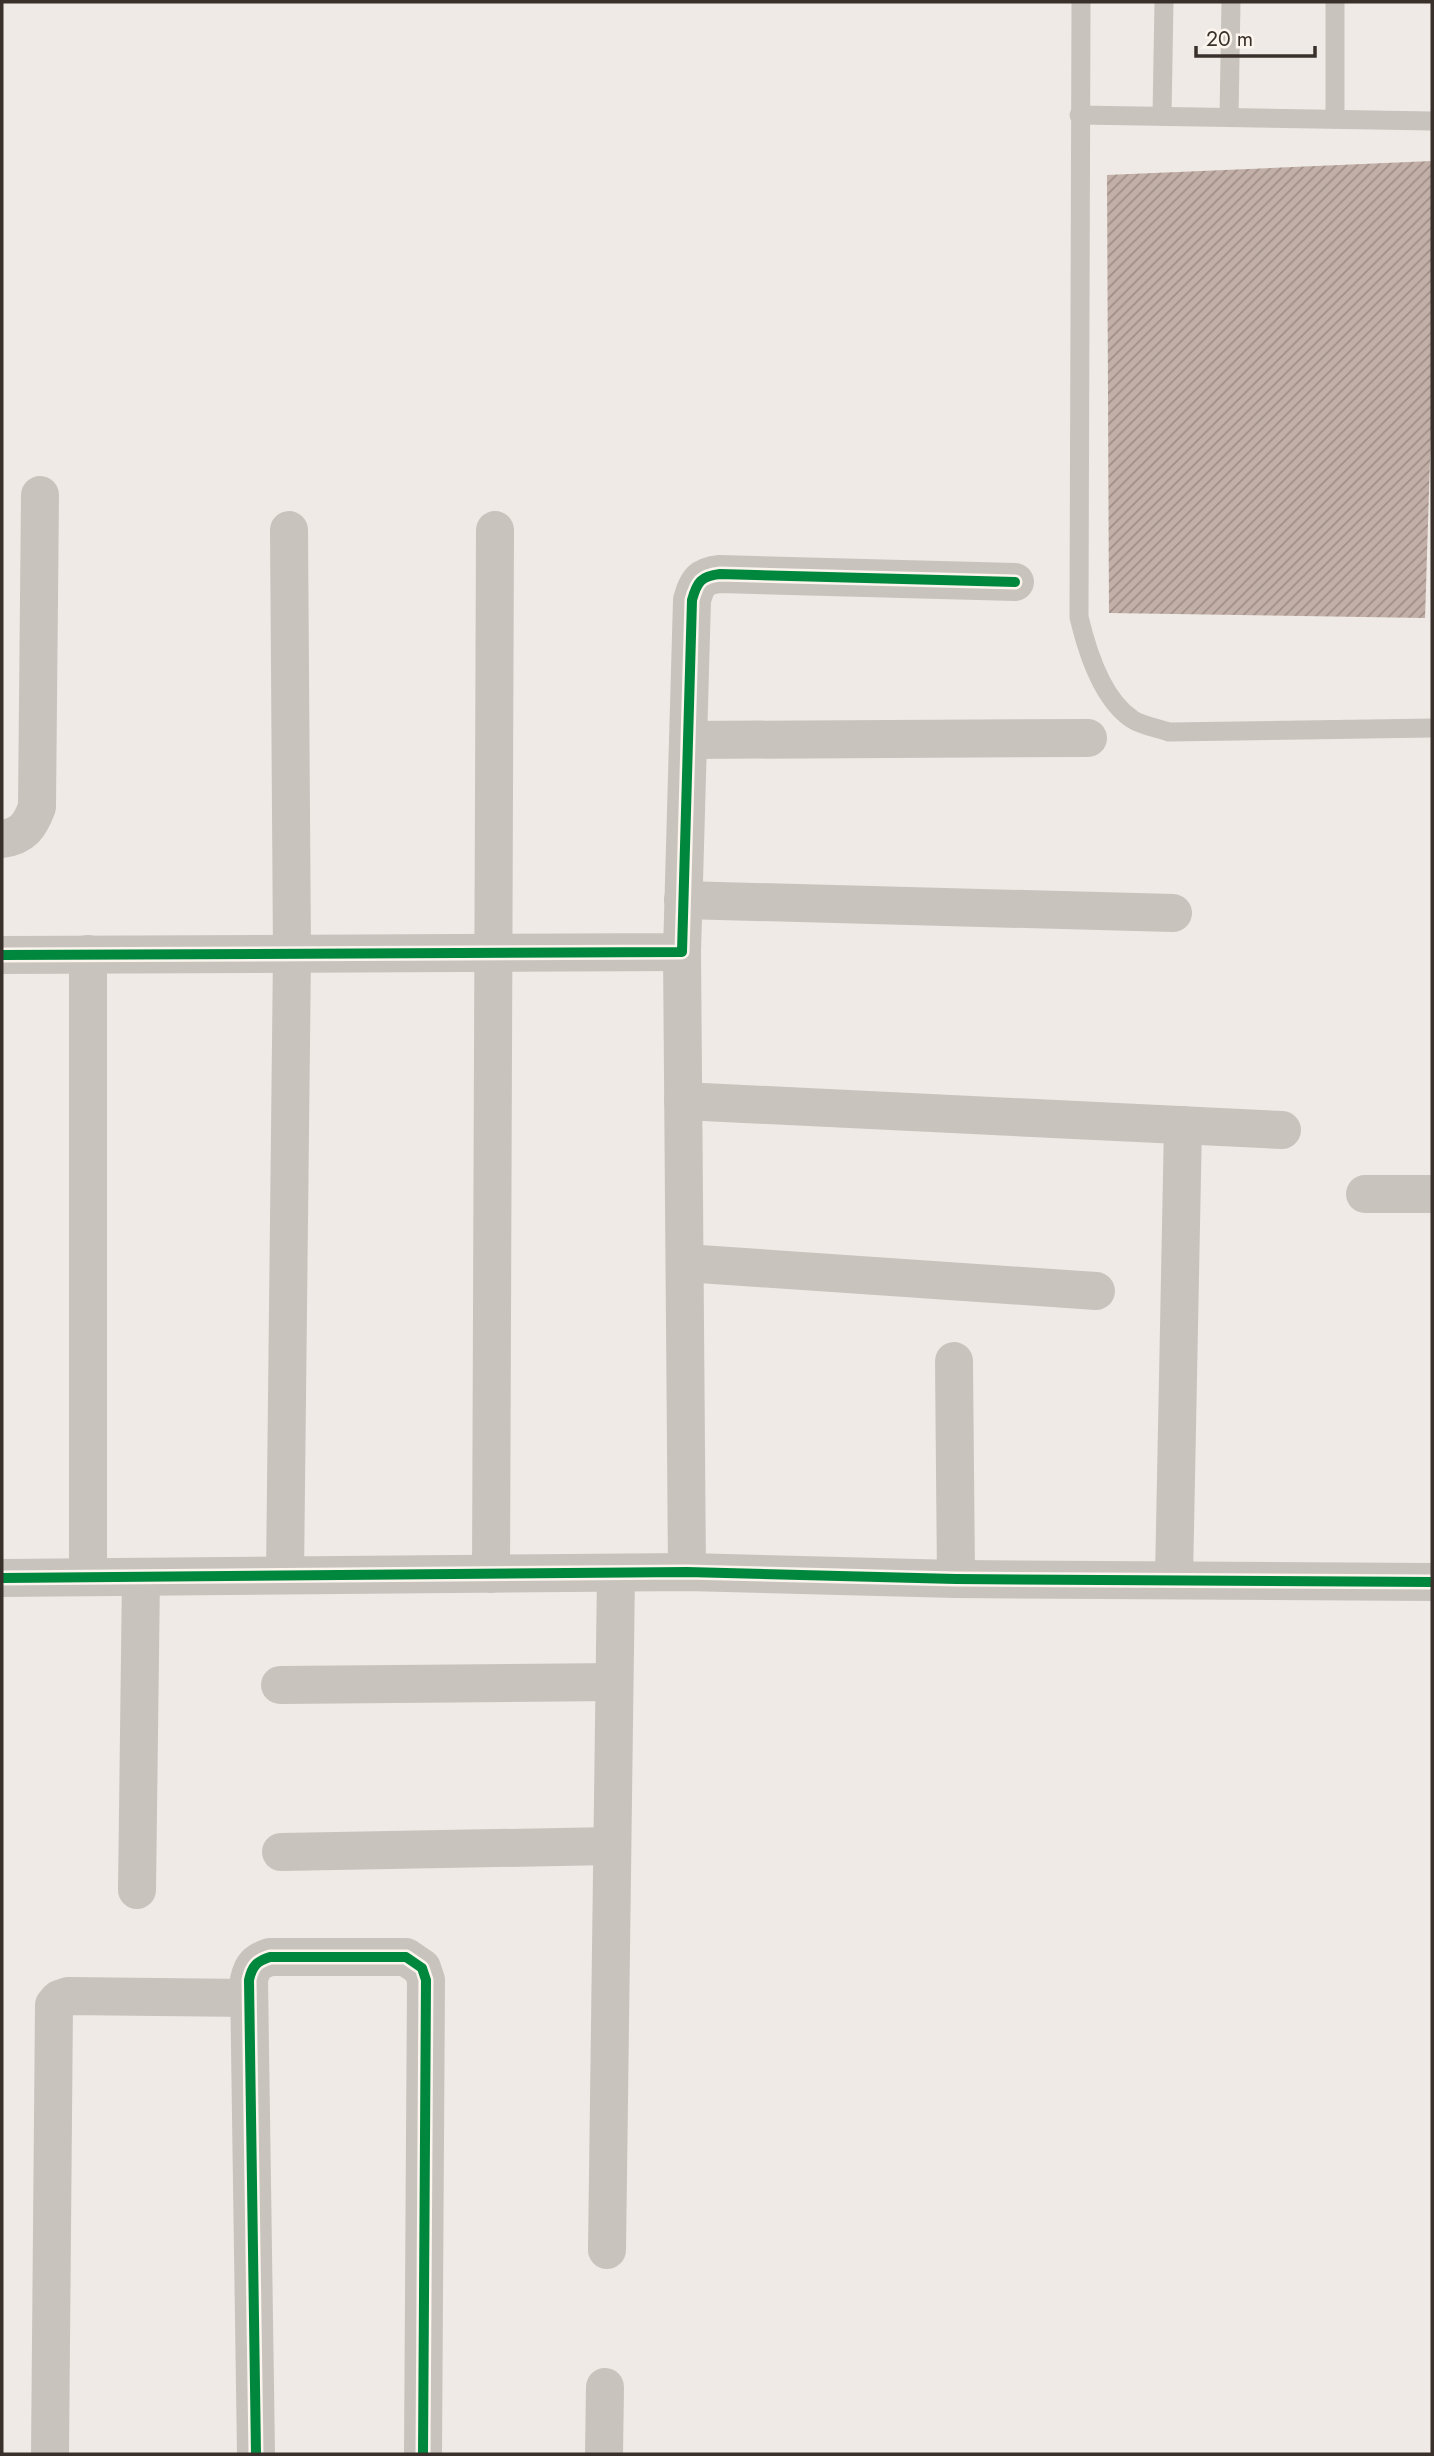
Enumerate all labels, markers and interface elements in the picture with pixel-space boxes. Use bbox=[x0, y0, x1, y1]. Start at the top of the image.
scale bar bbox=[1196, 14, 1315, 58]
text: 20 m bbox=[1206, 24, 1253, 54]

